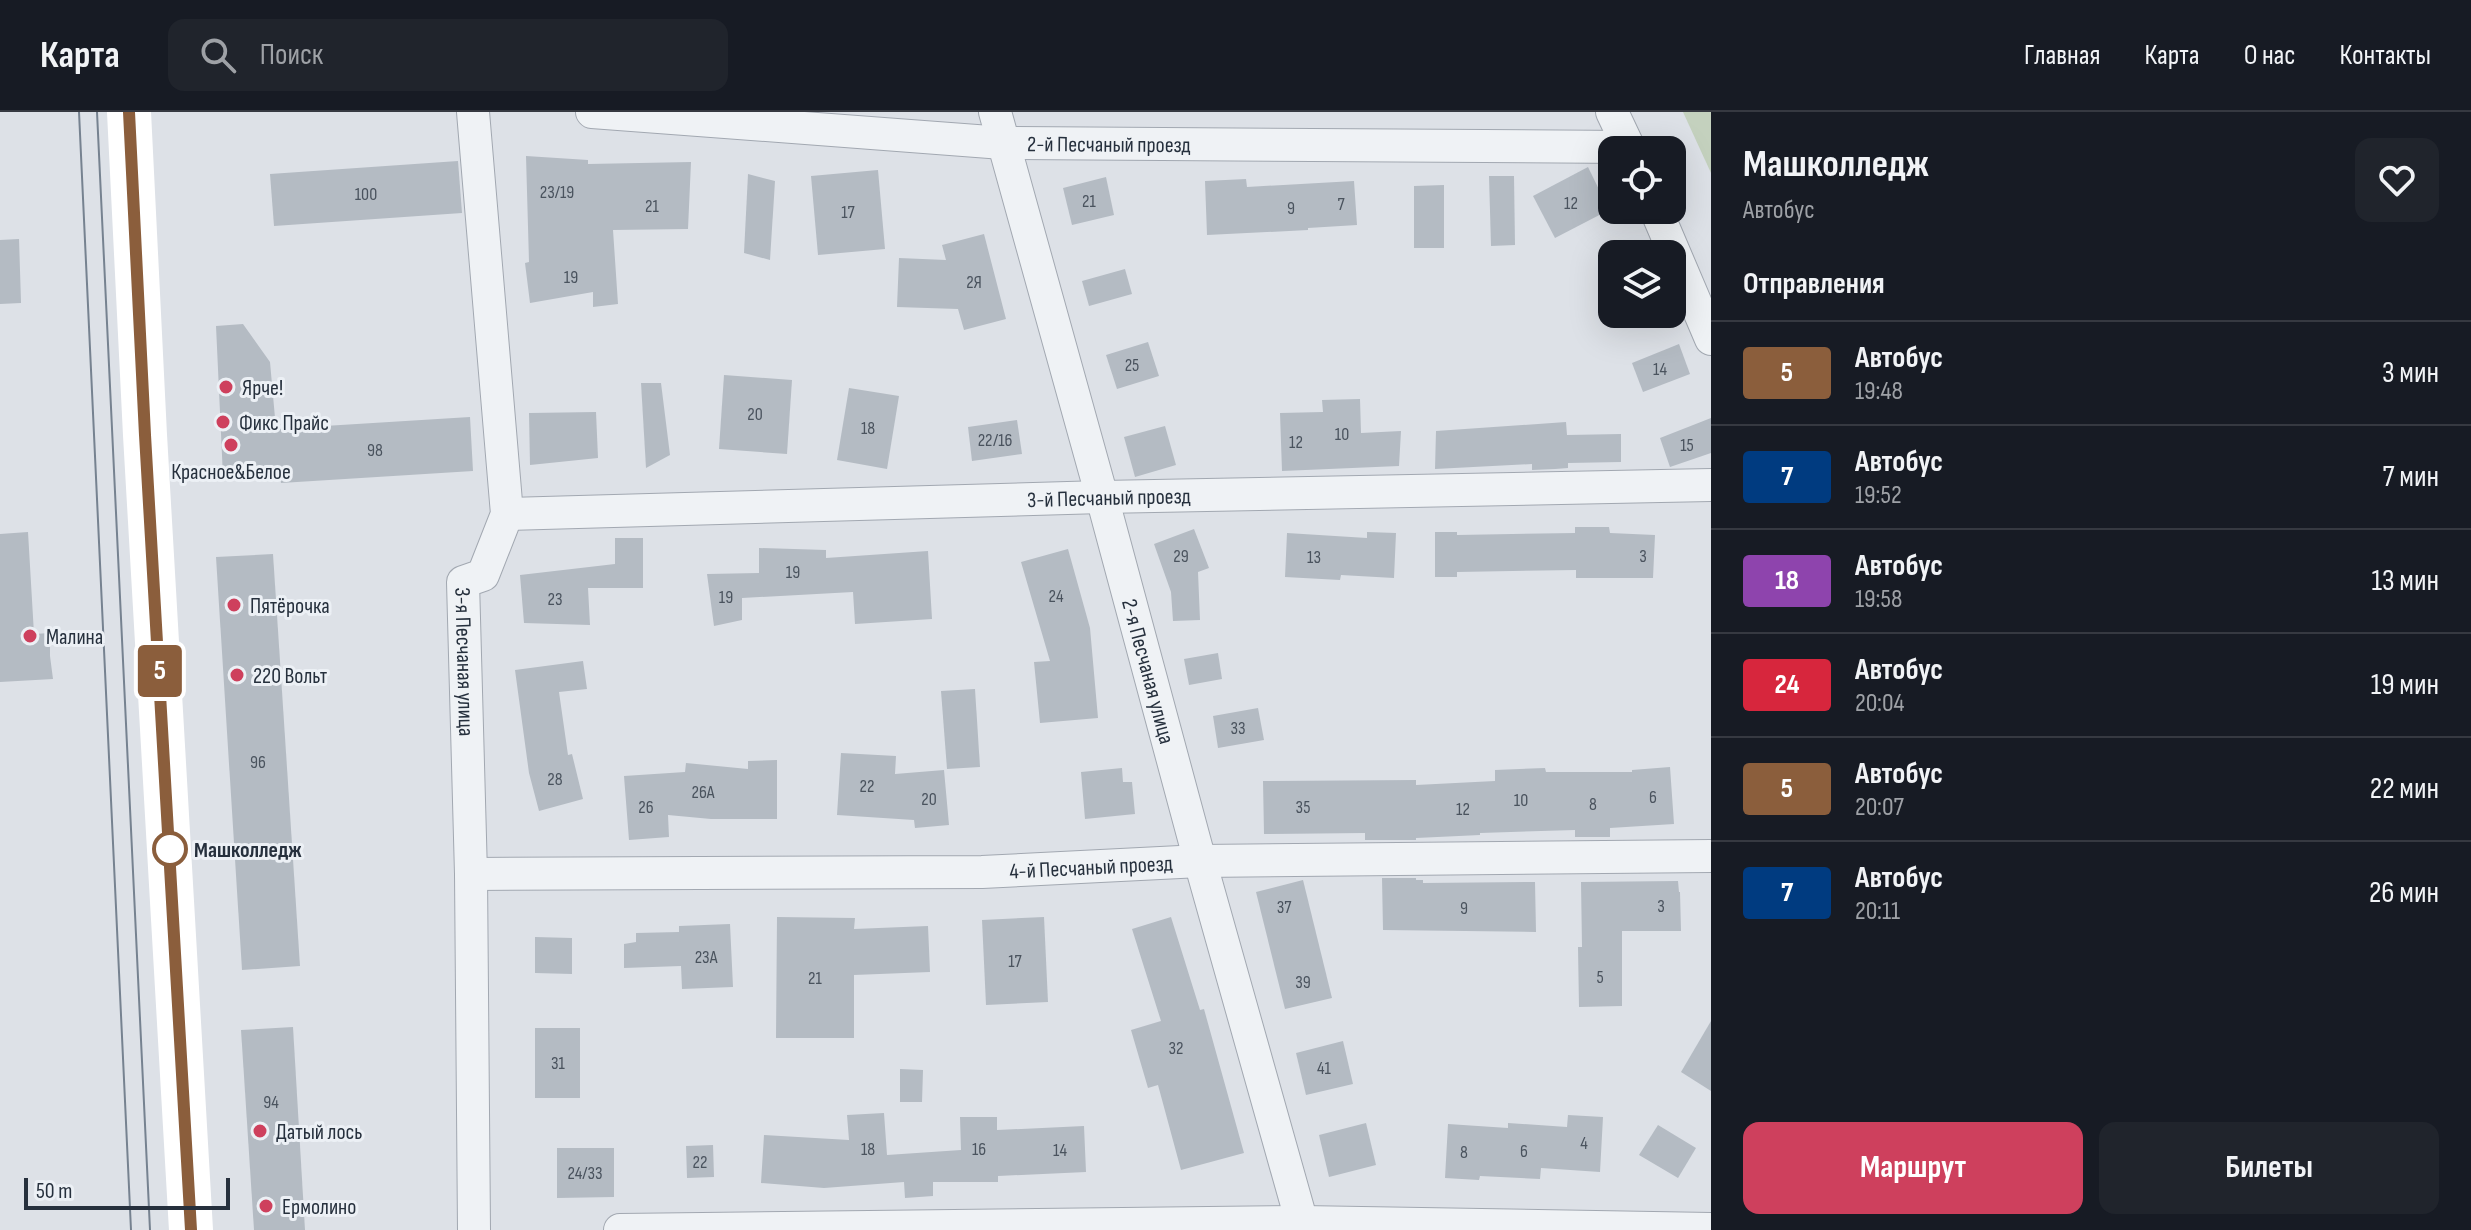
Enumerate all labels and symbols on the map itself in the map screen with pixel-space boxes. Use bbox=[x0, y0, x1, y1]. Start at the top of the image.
street label: 2-й Песчаный проезд bbox=[1027, 131, 1191, 159]
house number: 23/19 bbox=[540, 182, 574, 203]
house number: 100 bbox=[355, 184, 377, 205]
house number: 21 bbox=[1082, 191, 1097, 212]
house number: 12 bbox=[1564, 193, 1578, 214]
house number: 7 bbox=[1337, 194, 1345, 215]
house number: 21 bbox=[645, 196, 660, 217]
house number: 9 bbox=[1287, 198, 1295, 219]
house number: 17 bbox=[841, 202, 856, 223]
house number: 19 bbox=[564, 267, 578, 288]
house number: 2Я bbox=[966, 272, 982, 293]
house number: 25 bbox=[1125, 355, 1139, 376]
house number: 14 bbox=[1653, 359, 1667, 380]
place label: Ярче! bbox=[242, 375, 283, 402]
marker: Ярче! bbox=[217, 378, 235, 396]
house number: 20 bbox=[747, 404, 763, 425]
place label: Фикс Прайс bbox=[239, 410, 329, 437]
marker: Фикс Прайс bbox=[214, 413, 232, 431]
house number: 18 bbox=[861, 418, 875, 439]
house number: 10 bbox=[1335, 424, 1349, 445]
house number: 22/16 bbox=[978, 430, 1012, 451]
house number: 12 bbox=[1289, 432, 1303, 453]
house number: 15 bbox=[1680, 435, 1694, 456]
marker: Красное&Белое bbox=[222, 436, 240, 454]
house number: 98 bbox=[367, 440, 383, 461]
place label: Красное&Белое bbox=[171, 459, 291, 486]
street label: 3-й Песчаный проезд bbox=[1027, 483, 1191, 514]
house number: 29 bbox=[1173, 546, 1189, 567]
house number: 3 bbox=[1639, 546, 1647, 567]
house number: 13 bbox=[1307, 547, 1321, 568]
house number: 19 bbox=[786, 562, 800, 583]
house number: 24 bbox=[1049, 586, 1064, 607]
street label: 3-я Песчаная улица bbox=[448, 587, 479, 737]
house number: 19 bbox=[719, 587, 733, 608]
house number: 23 bbox=[548, 589, 563, 610]
place label: Пятёрочка bbox=[250, 593, 330, 620]
marker: Пятёрочка bbox=[225, 596, 243, 614]
street label: 2-я Песчаная улица bbox=[1115, 596, 1180, 747]
place label: Малина bbox=[46, 624, 103, 651]
marker: Малина bbox=[21, 627, 39, 645]
line badge: 5 bbox=[134, 645, 186, 697]
place label: 220 Вольт bbox=[253, 663, 328, 690]
marker: 220 Вольт bbox=[228, 666, 246, 684]
house number: 33 bbox=[1230, 718, 1246, 739]
house number: 96 bbox=[250, 752, 266, 773]
house number: 28 bbox=[547, 769, 563, 790]
house number: 22 bbox=[860, 776, 874, 797]
house number: 26А bbox=[691, 782, 715, 803]
house number: 6 bbox=[1649, 787, 1657, 808]
house number: 20 bbox=[921, 789, 937, 810]
house number: 10 bbox=[1514, 790, 1528, 811]
house number: 8 bbox=[1589, 794, 1597, 815]
house number: 26 bbox=[638, 797, 654, 818]
house number: 35 bbox=[1296, 797, 1310, 818]
house number: 12 bbox=[1456, 799, 1470, 820]
marker: Машколледж bbox=[153, 832, 187, 866]
place label: Машколледж bbox=[194, 837, 302, 864]
street label: 4-й Песчаный проезд bbox=[1009, 850, 1173, 886]
house number: 3 bbox=[1657, 896, 1665, 917]
house number: 37 bbox=[1277, 897, 1292, 918]
house number: 9 bbox=[1460, 898, 1468, 919]
house number: 23А bbox=[695, 947, 718, 968]
house number: 17 bbox=[1008, 951, 1023, 972]
house number: 5 bbox=[1596, 967, 1604, 988]
house number: 21 bbox=[808, 968, 823, 989]
house number: 39 bbox=[1295, 972, 1311, 993]
house number: 32 bbox=[1169, 1038, 1183, 1059]
house number: 31 bbox=[551, 1053, 566, 1074]
house number: 41 bbox=[1317, 1058, 1332, 1079]
house number: 94 bbox=[263, 1092, 279, 1113]
place label: Датый лось bbox=[276, 1119, 363, 1146]
marker: Датый лось bbox=[251, 1122, 269, 1140]
house number: 4 bbox=[1580, 1133, 1588, 1154]
house number: 18 bbox=[861, 1139, 875, 1160]
house number: 16 bbox=[972, 1139, 986, 1160]
house number: 14 bbox=[1053, 1140, 1067, 1161]
house number: 6 bbox=[1520, 1141, 1528, 1162]
house number: 8 bbox=[1460, 1142, 1468, 1163]
house number: 22 bbox=[693, 1152, 707, 1173]
house number: 24/33 bbox=[567, 1163, 603, 1184]
scale bar bbox=[24, 1174, 230, 1210]
place label: Ермолино bbox=[282, 1194, 356, 1221]
marker: Ермолино bbox=[257, 1197, 275, 1215]

